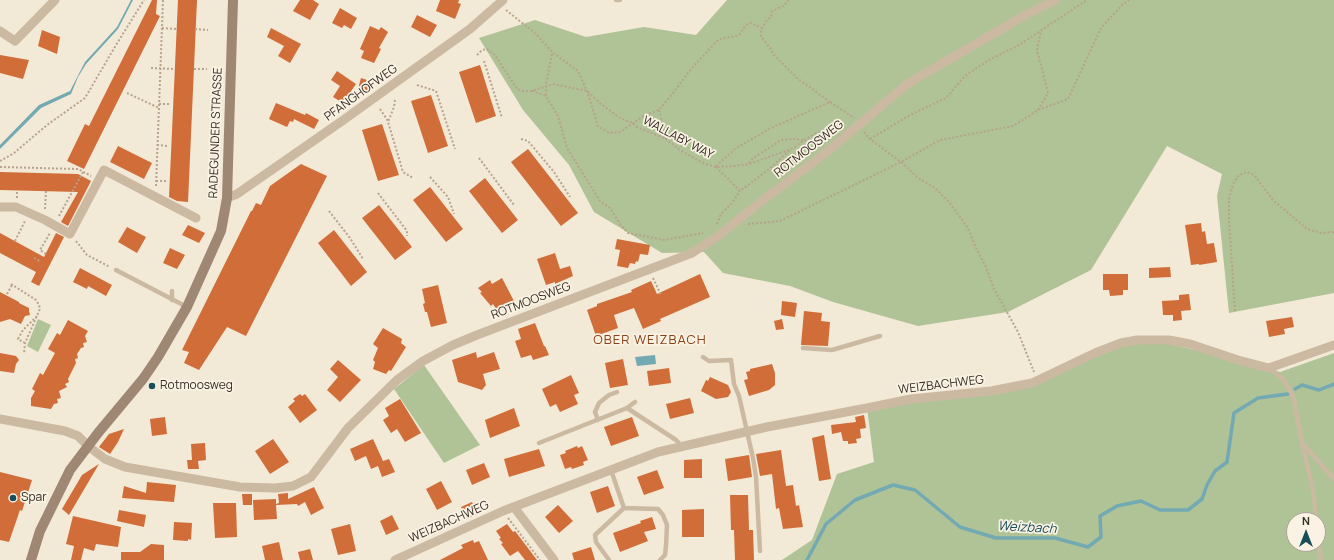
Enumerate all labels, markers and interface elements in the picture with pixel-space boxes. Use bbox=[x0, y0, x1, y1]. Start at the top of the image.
street label: PFANGHOFWEG bbox=[322, 62, 400, 124]
street label: RADEGUNDER STRASSE bbox=[207, 67, 225, 199]
street label: WALLABY WAY bbox=[640, 113, 716, 163]
street label: ROTMOOSWEG bbox=[771, 117, 847, 181]
street label: ROTMOOSWEG bbox=[489, 279, 573, 323]
district label: OBER WEIZBACH bbox=[593, 332, 707, 348]
street label: WEIZBACHWEG bbox=[897, 373, 985, 397]
place label: Rotmoosweg bbox=[160, 379, 233, 393]
marker: Rotmoosweg bbox=[147, 381, 157, 391]
place label: Spar bbox=[21, 491, 46, 505]
marker: Spar bbox=[8, 493, 18, 503]
street label: WEIZBACHWEG bbox=[407, 498, 491, 546]
north arrow bbox=[1286, 512, 1326, 552]
text: N bbox=[1302, 513, 1310, 528]
water label: Weizbach bbox=[997, 519, 1057, 537]

